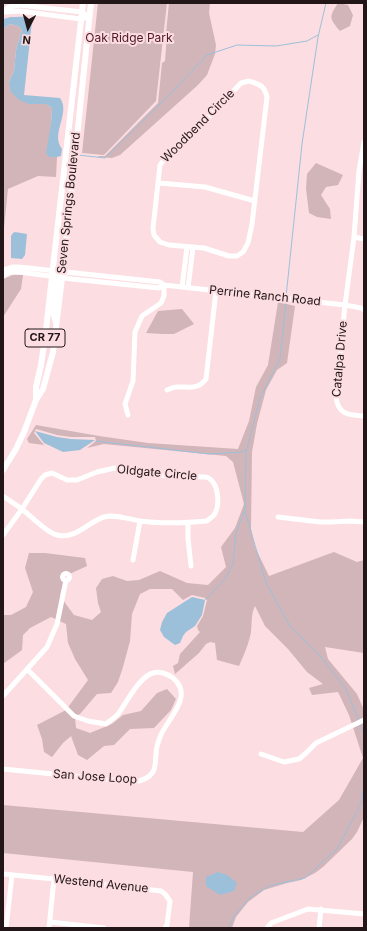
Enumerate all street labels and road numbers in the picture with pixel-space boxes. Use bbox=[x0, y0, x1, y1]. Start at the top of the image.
street label: Woodbend Circle bbox=[158, 86, 238, 166]
street label: Seven Springs Boulevard bbox=[54, 132, 84, 274]
street label: Perrine Ranch Road bbox=[208, 283, 322, 309]
street label: Catalpa Drive bbox=[329, 320, 351, 398]
road number: CR 77 bbox=[25, 329, 65, 347]
street label: Oldgate Circle bbox=[116, 462, 198, 484]
street label: San Jose Loop bbox=[53, 767, 137, 787]
street label: Westend Avenue bbox=[53, 872, 149, 896]

